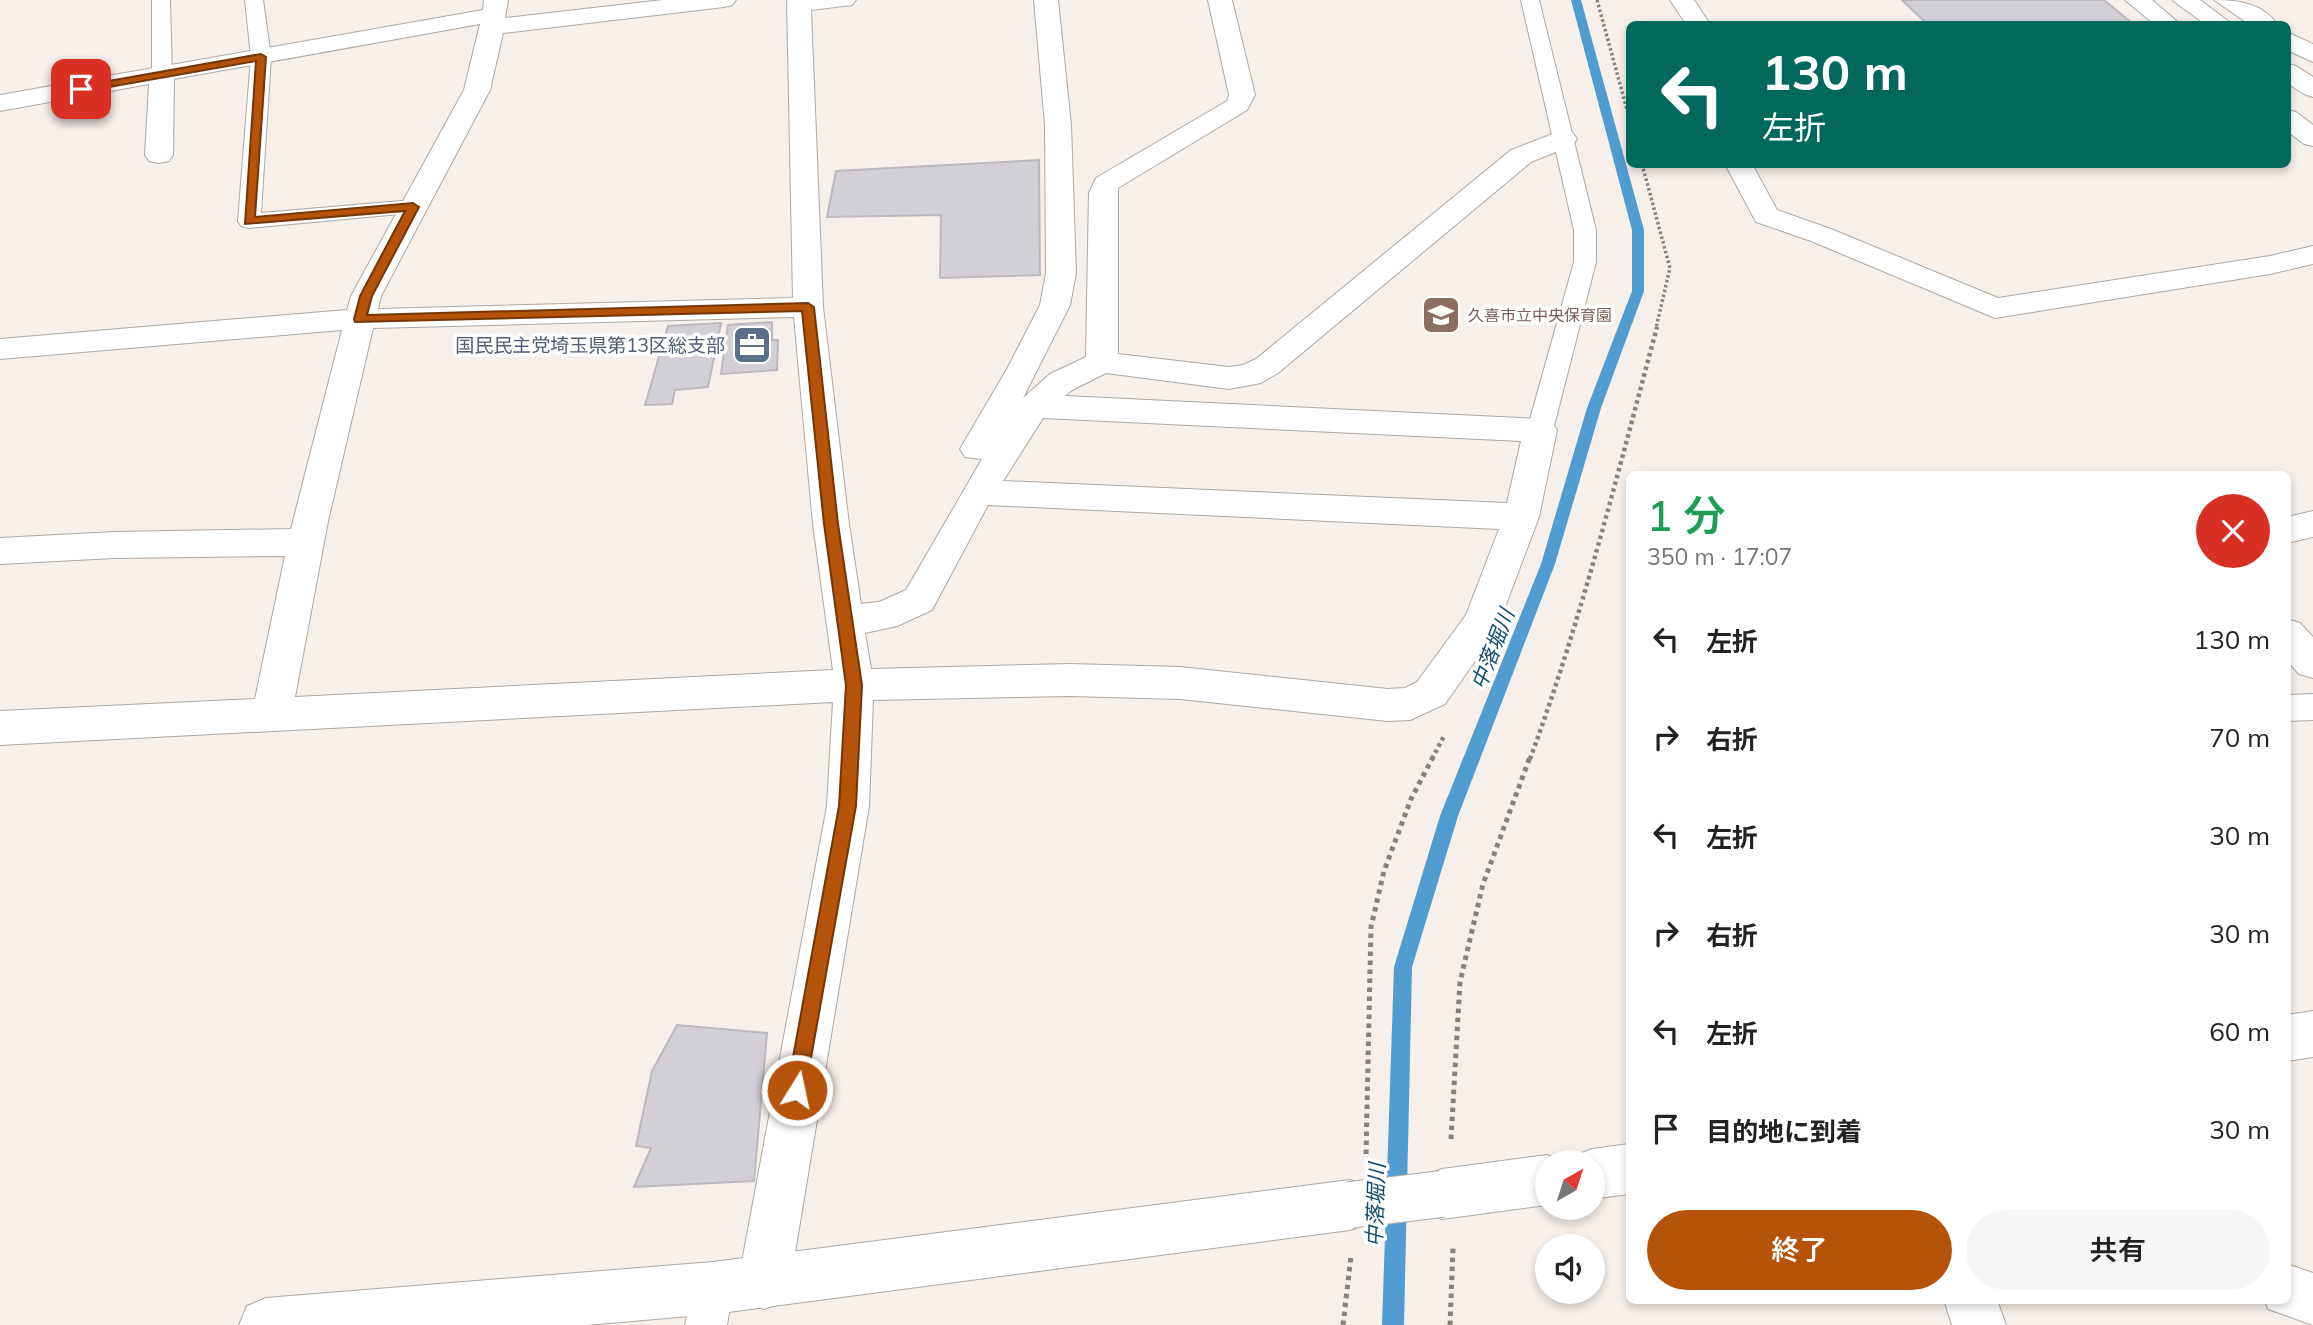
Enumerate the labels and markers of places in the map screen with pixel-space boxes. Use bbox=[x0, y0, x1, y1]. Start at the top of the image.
pin bbox=[51, 59, 111, 119]
school or university icon: 久喜市立中央保育園 bbox=[1420, 294, 1462, 336]
place label: 久喜市立中央保育園 bbox=[1468, 305, 1612, 325]
office icon: 国民民主党埼玉県第13区総支部 bbox=[731, 324, 773, 366]
place label: 国民民主党埼玉県第13区総支部 bbox=[455, 333, 725, 357]

